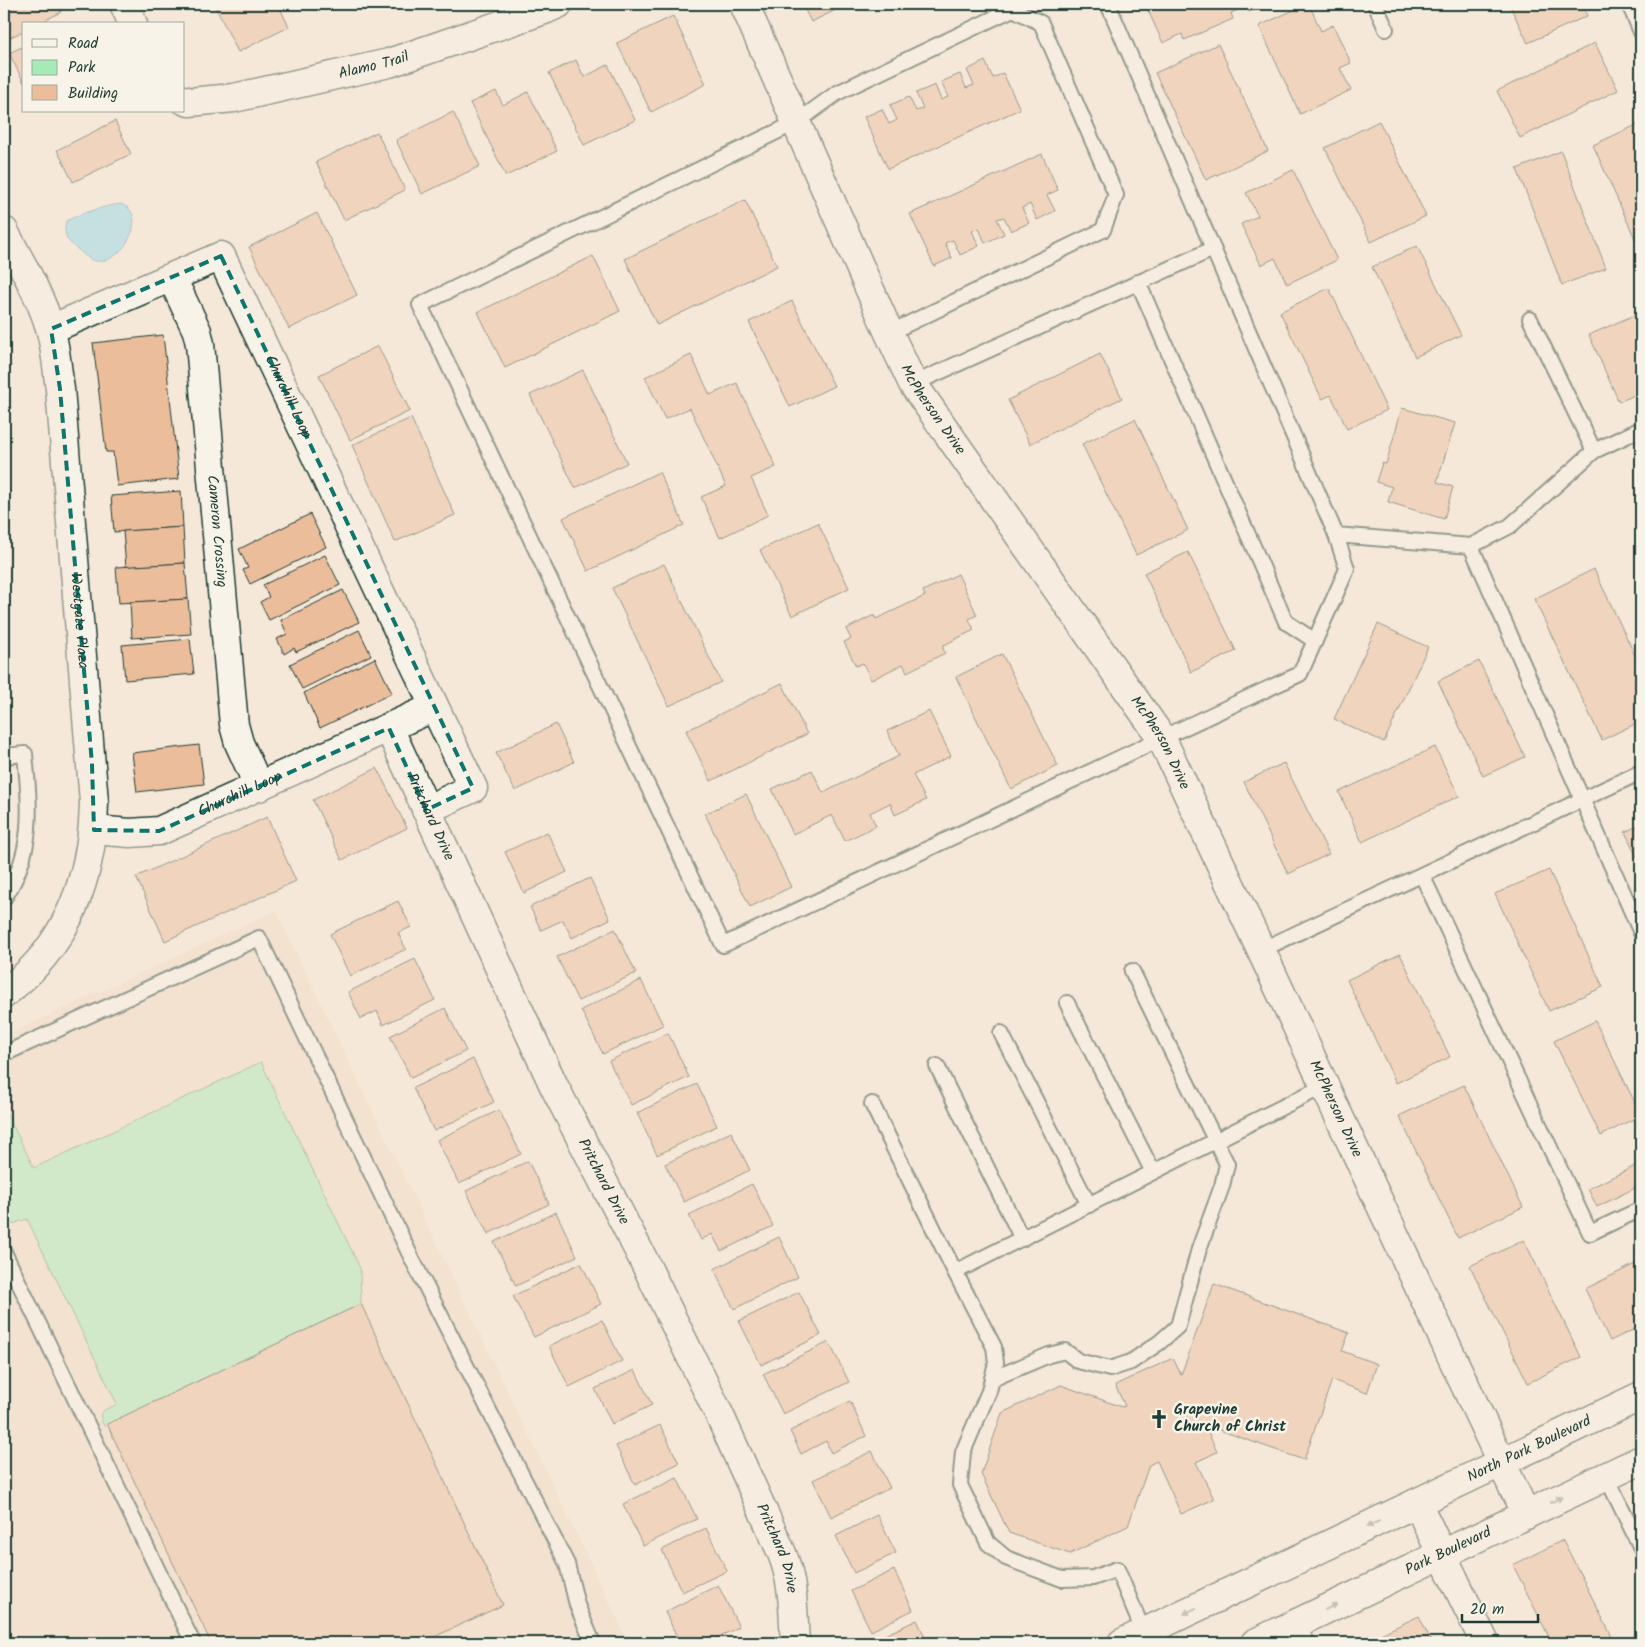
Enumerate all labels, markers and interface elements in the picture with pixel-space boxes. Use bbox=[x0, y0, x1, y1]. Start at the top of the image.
legend bbox=[22, 22, 185, 112]
text: Road bbox=[68, 32, 99, 56]
street label: Alamo Trail bbox=[336, 45, 413, 86]
text: Park bbox=[68, 56, 96, 80]
text: Building bbox=[68, 82, 118, 106]
street label: Churchill Loop bbox=[258, 351, 318, 443]
street label: McPherson Drive bbox=[893, 360, 972, 460]
street label: Cameron Crossing bbox=[200, 474, 234, 589]
street label: Westgate Plaza bbox=[63, 572, 95, 670]
street label: McPherson Drive bbox=[1124, 691, 1196, 794]
street label: Churchill Loop bbox=[194, 765, 286, 824]
street label: Pritchard Drive bbox=[399, 769, 461, 865]
street label: McPherson Drive bbox=[1302, 1056, 1369, 1162]
street label: Pritchard Drive bbox=[571, 1135, 636, 1229]
place label: Grapevine Church of Christ bbox=[1174, 1398, 1286, 1439]
church icon: Grapevine Church of Christ bbox=[1148, 1408, 1170, 1430]
street label: North Park Boulevard bbox=[1463, 1409, 1596, 1489]
one-way arrow bbox=[1549, 1496, 1563, 1504]
street label: Pritchard Drive bbox=[749, 1500, 804, 1595]
one-way arrow bbox=[1366, 1519, 1381, 1528]
street label: Park Boulevard bbox=[1401, 1520, 1496, 1582]
scale bar bbox=[1462, 1592, 1539, 1624]
text: 20 m bbox=[1470, 1598, 1504, 1622]
one-way arrow bbox=[1324, 1603, 1338, 1611]
one-way arrow bbox=[1183, 1607, 1197, 1615]

